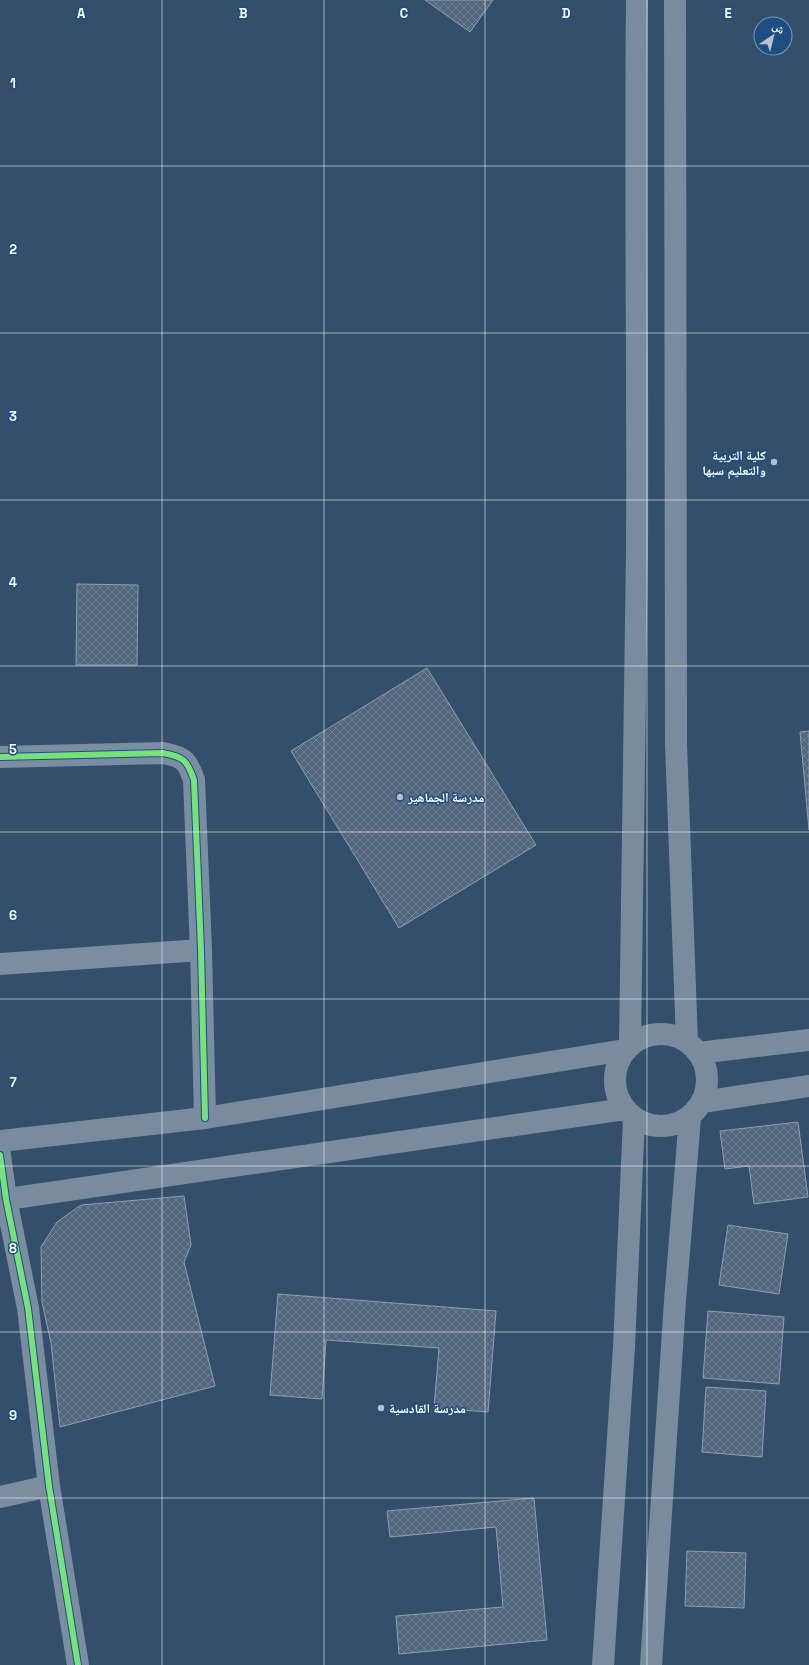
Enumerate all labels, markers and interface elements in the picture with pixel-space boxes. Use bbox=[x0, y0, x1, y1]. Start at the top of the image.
text: A bbox=[77, 5, 86, 22]
text: B bbox=[239, 5, 248, 22]
text: C bbox=[400, 5, 408, 22]
text: D bbox=[562, 5, 571, 22]
text: E bbox=[724, 5, 732, 22]
north arrow bbox=[753, 16, 793, 56]
text: ش bbox=[769, 19, 788, 38]
text: 1 bbox=[10, 75, 16, 92]
text: 2 bbox=[9, 241, 17, 258]
text: 3 bbox=[9, 408, 17, 425]
place label: كلية التربية والتعليم سبها bbox=[702, 447, 766, 480]
marker: كلية التربية والتعليم سبها bbox=[769, 457, 779, 467]
text: 4 bbox=[9, 574, 17, 591]
text: 5 bbox=[9, 741, 17, 758]
place label: مدرسة الجماهير bbox=[407, 789, 485, 806]
marker: مدرسة الجماهير bbox=[395, 792, 405, 802]
text: 6 bbox=[9, 907, 17, 924]
text: 7 bbox=[9, 1074, 17, 1091]
text: 8 bbox=[9, 1240, 17, 1257]
place label: مدرسة القادسية bbox=[389, 1400, 466, 1417]
marker: مدرسة القادسية bbox=[376, 1403, 386, 1413]
text: 9 bbox=[9, 1407, 17, 1424]

